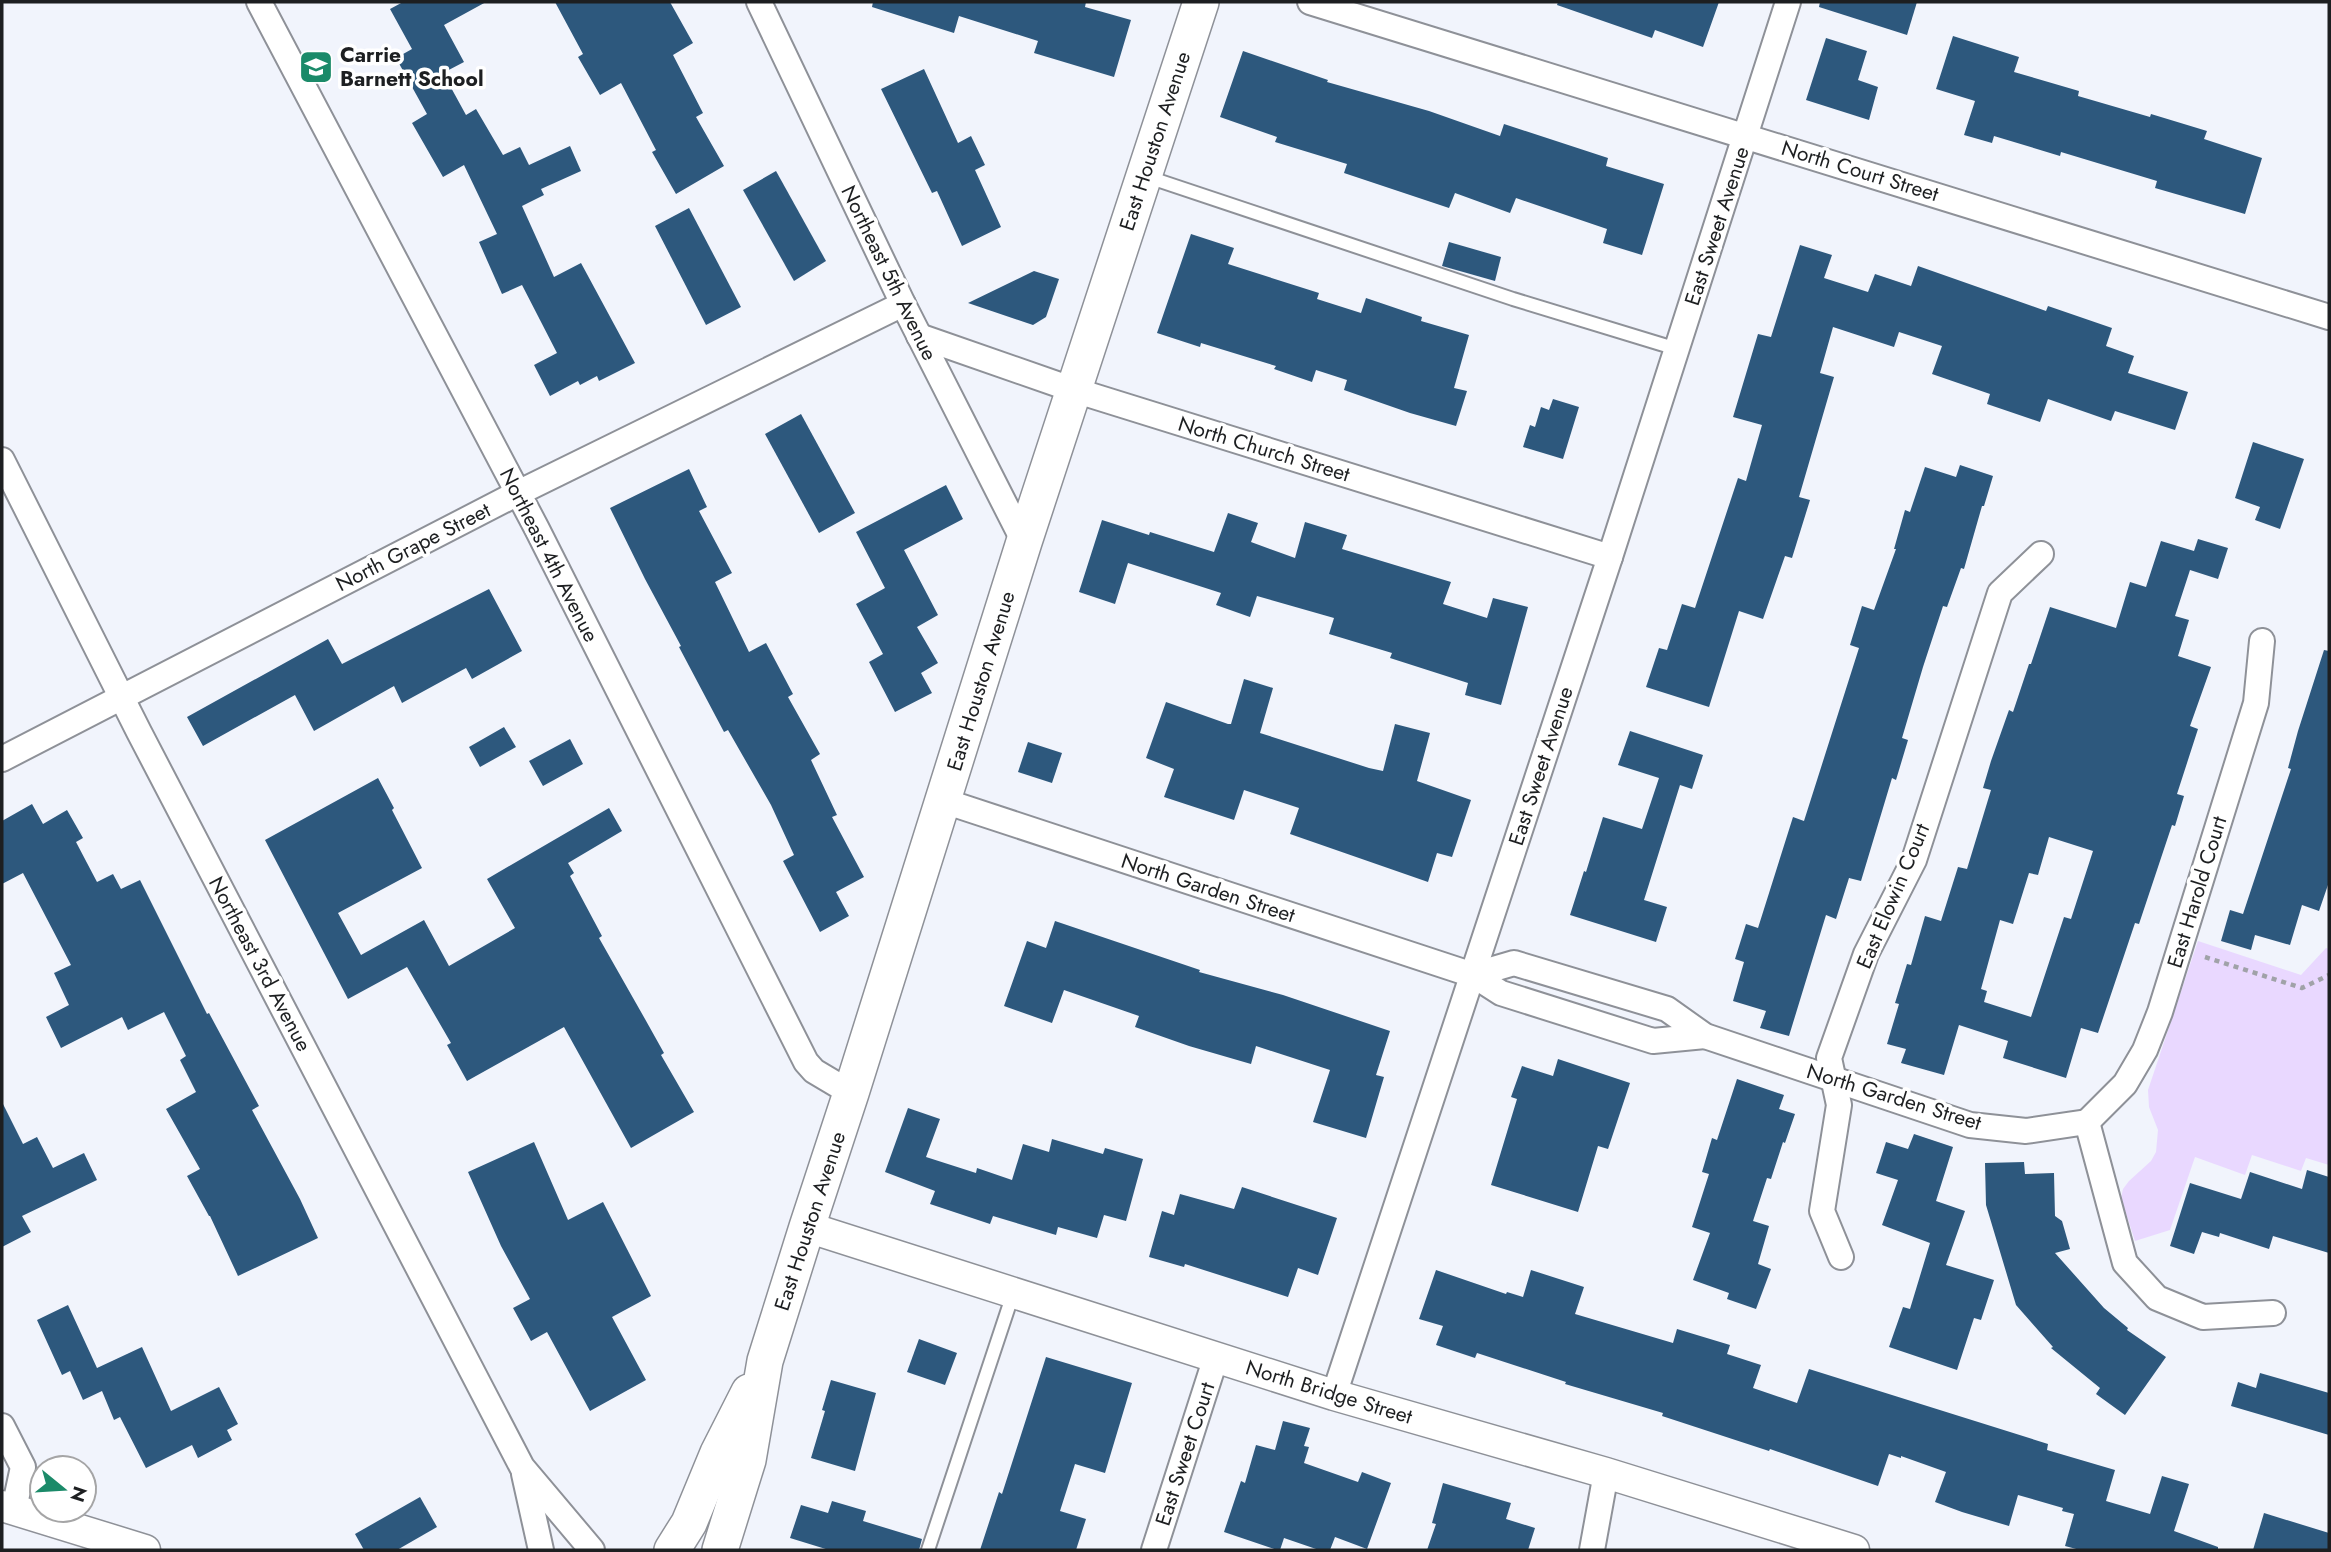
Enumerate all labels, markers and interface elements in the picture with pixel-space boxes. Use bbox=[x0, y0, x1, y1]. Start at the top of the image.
place label: Carrie Barnett School bbox=[340, 40, 484, 94]
street label: East Houston Avenue bbox=[1112, 47, 1198, 234]
school or university icon: Carrie Barnett School bbox=[297, 48, 335, 86]
street label: North Court Street bbox=[1778, 133, 1942, 209]
street label: East Sweet Avenue bbox=[1677, 143, 1757, 309]
street label: Northeast 5th Avenue bbox=[834, 180, 945, 366]
street label: North Church Street bbox=[1174, 409, 1354, 489]
street label: Northeast 4th Avenue bbox=[492, 463, 606, 647]
street label: North Grape Street bbox=[330, 495, 496, 599]
street label: East Houston Avenue bbox=[939, 587, 1023, 775]
street label: East Sweet Avenue bbox=[1501, 683, 1581, 849]
street label: East Harold Court bbox=[2160, 812, 2234, 972]
street label: East Elowin Court bbox=[1849, 819, 1937, 973]
street label: North Garden Street bbox=[1117, 846, 1299, 930]
street label: Northeast 3rd Avenue bbox=[201, 871, 319, 1057]
street label: North Garden Street bbox=[1803, 1056, 1985, 1138]
street label: East Houston Avenue bbox=[767, 1127, 853, 1314]
street label: North Bridge Street bbox=[1242, 1352, 1416, 1432]
street label: East Sweet Court bbox=[1148, 1379, 1222, 1529]
north arrow bbox=[28, 1454, 98, 1524]
text: N bbox=[64, 1483, 94, 1505]

